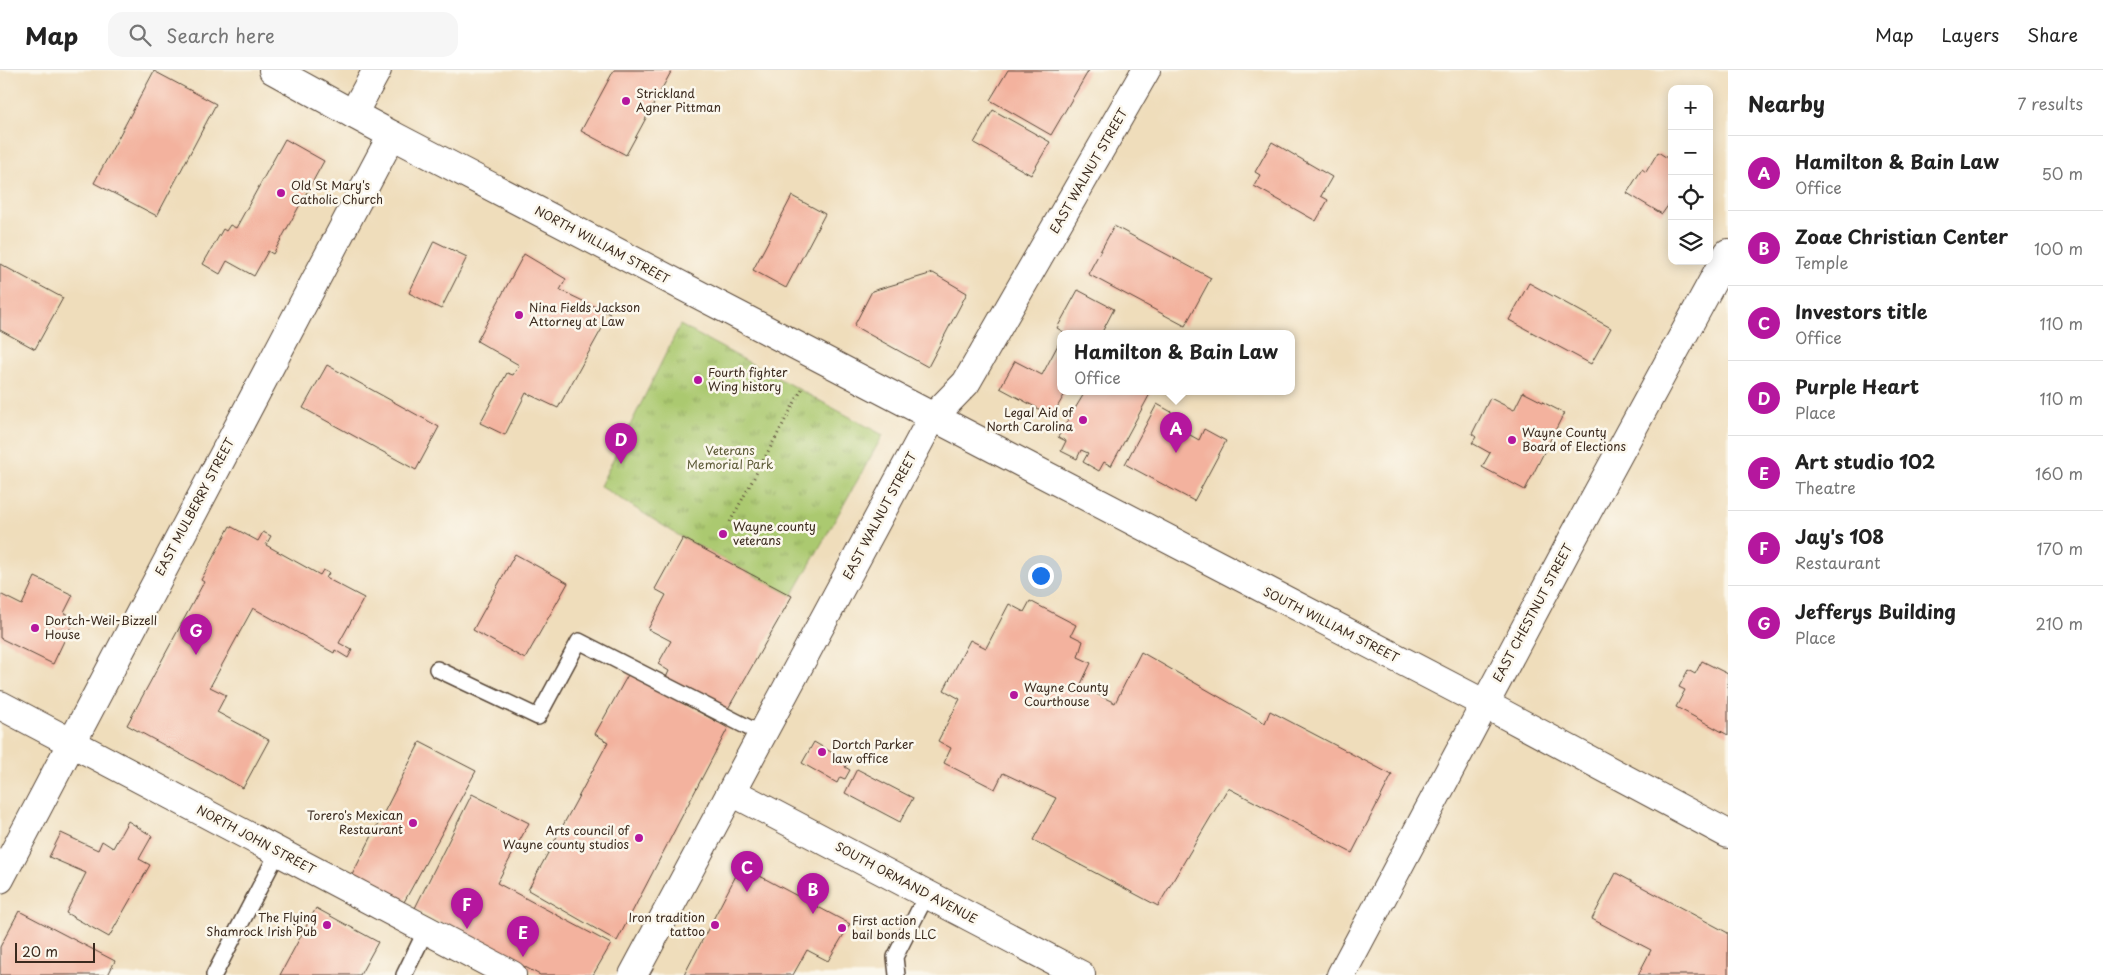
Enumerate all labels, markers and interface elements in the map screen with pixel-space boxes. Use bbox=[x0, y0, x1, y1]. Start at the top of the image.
search box bbox=[108, 12, 458, 57]
text: Map bbox=[25, 17, 78, 53]
icon: search bbox=[126, 21, 154, 49]
text: Search here bbox=[166, 21, 275, 49]
text: Map bbox=[1875, 21, 1914, 48]
text: Layers bbox=[1942, 21, 1999, 48]
text: Share bbox=[2027, 21, 2078, 48]
place label: Strickland Agner Pittman bbox=[636, 84, 721, 116]
map controls bbox=[1668, 85, 1713, 265]
button: + bbox=[1668, 85, 1713, 130]
text: Nearby bbox=[1748, 87, 1825, 119]
text: 7 results bbox=[2018, 91, 2083, 115]
marker: Strickland Agner Pittman bbox=[620, 95, 632, 107]
street label: EAST WALNUT STREET bbox=[1045, 104, 1132, 236]
button: − bbox=[1668, 130, 1713, 175]
text: Hamilton & Bain Law bbox=[1795, 147, 1999, 175]
text: A bbox=[1758, 161, 1770, 185]
text: 50 m bbox=[2042, 161, 2083, 185]
button: locate bbox=[1668, 175, 1713, 220]
text: Office bbox=[1795, 175, 1842, 199]
place label: Old St Mary's Catholic Church bbox=[291, 176, 383, 208]
marker: Old St Mary's Catholic Church bbox=[275, 187, 287, 199]
street label: NORTH WILLIAM STREET bbox=[532, 201, 674, 288]
button: layers bbox=[1668, 220, 1713, 265]
text: Zoae Christian Center bbox=[1795, 222, 2008, 250]
text: B bbox=[1759, 236, 1769, 260]
text: 100 m bbox=[2034, 236, 2083, 260]
text: Temple bbox=[1795, 250, 1848, 274]
text: Investors title bbox=[1795, 297, 1927, 325]
place label: Nina Fields Jackson Attorney at Law bbox=[529, 298, 640, 330]
marker: Nina Fields Jackson Attorney at Law bbox=[513, 309, 525, 321]
text: C bbox=[1758, 311, 1770, 335]
text: 110 m bbox=[2040, 311, 2083, 335]
text: Office bbox=[1795, 325, 1842, 349]
popup bbox=[1057, 330, 1295, 395]
text: Hamilton & Bain Law bbox=[1074, 337, 1278, 365]
place label: Fourth fighter Wing history bbox=[708, 363, 788, 395]
text: Office bbox=[1074, 365, 1121, 389]
text: Purple Heart bbox=[1795, 372, 1919, 400]
marker: Fourth fighter Wing history bbox=[692, 374, 704, 386]
text: D bbox=[1758, 386, 1770, 410]
text: 110 m bbox=[2040, 386, 2083, 410]
text: Place bbox=[1795, 400, 1836, 424]
place label: Legal Aid of North Carolina bbox=[986, 403, 1074, 435]
pin: A bbox=[1160, 412, 1192, 453]
marker: Legal Aid of North Carolina bbox=[1077, 414, 1089, 426]
pin: D bbox=[605, 423, 637, 464]
place label: Wayne County Board of Elections bbox=[1522, 423, 1626, 455]
street label: EAST MULBERRY STREET bbox=[150, 434, 238, 579]
marker: Wayne County Board of Elections bbox=[1506, 434, 1518, 446]
park label: Veterans Memorial Park bbox=[687, 441, 773, 473]
text: Art studio 102 bbox=[1795, 447, 1935, 475]
street label: EAST WALNUT STREET bbox=[838, 448, 921, 582]
text: E bbox=[1759, 461, 1769, 485]
text: 160 m bbox=[2035, 461, 2083, 485]
text: Theatre bbox=[1795, 475, 1856, 499]
place label: Wayne county veterans bbox=[733, 517, 816, 549]
text: Jay's 108 bbox=[1795, 522, 1884, 550]
marker: Wayne county veterans bbox=[717, 528, 729, 540]
text: F bbox=[1759, 536, 1769, 560]
text: 170 m bbox=[2037, 536, 2083, 560]
street label: EAST CHESTNUT STREET bbox=[1488, 539, 1577, 685]
text: Restaurant bbox=[1795, 550, 1881, 574]
your location bbox=[1028, 563, 1054, 589]
street label: SOUTH WILLIAM STREET bbox=[1261, 582, 1403, 667]
text: Jefferys Building bbox=[1795, 597, 1956, 625]
place label: Dortch-Weil-Bizzell House bbox=[45, 611, 157, 643]
text: G bbox=[1757, 611, 1771, 635]
text: 210 m bbox=[2035, 611, 2083, 635]
pin: G bbox=[180, 614, 212, 655]
marker: Dortch-Weil-Bizzell House bbox=[29, 622, 41, 634]
text: Place bbox=[1795, 625, 1836, 649]
place label: Wayne County Courthouse bbox=[1024, 678, 1109, 710]
marker: Wayne County Courthouse bbox=[1008, 689, 1020, 701]
place label: Dortch Parker law office bbox=[832, 735, 914, 767]
marker: Dortch Parker law office bbox=[816, 746, 828, 758]
street label: NORTH JOHN STREET bbox=[194, 800, 320, 878]
place label: Torero's Mexican Restaurant bbox=[307, 806, 403, 838]
marker: Torero's Mexican Restaurant bbox=[407, 817, 419, 829]
place label: Arts council of Wayne county studios bbox=[503, 821, 630, 853]
marker: Arts council of Wayne county studios bbox=[633, 832, 645, 844]
street label: SOUTH ORMAND AVENUE bbox=[832, 837, 981, 927]
pin: C bbox=[731, 851, 763, 892]
pin: B bbox=[797, 873, 829, 914]
pin: F bbox=[451, 888, 483, 929]
place label: The Flying Shamrock Irish Pub bbox=[206, 908, 317, 940]
place label: Iron tradition tattoo bbox=[628, 908, 705, 940]
place label: First action bail bonds LLC bbox=[852, 911, 937, 943]
pin: E bbox=[507, 916, 539, 957]
marker: The Flying Shamrock Irish Pub bbox=[321, 919, 333, 931]
marker: Iron tradition tattoo bbox=[709, 919, 721, 931]
marker: First action bail bonds LLC bbox=[836, 922, 848, 934]
scale bar bbox=[15, 940, 95, 963]
text: 20 m bbox=[22, 941, 58, 962]

